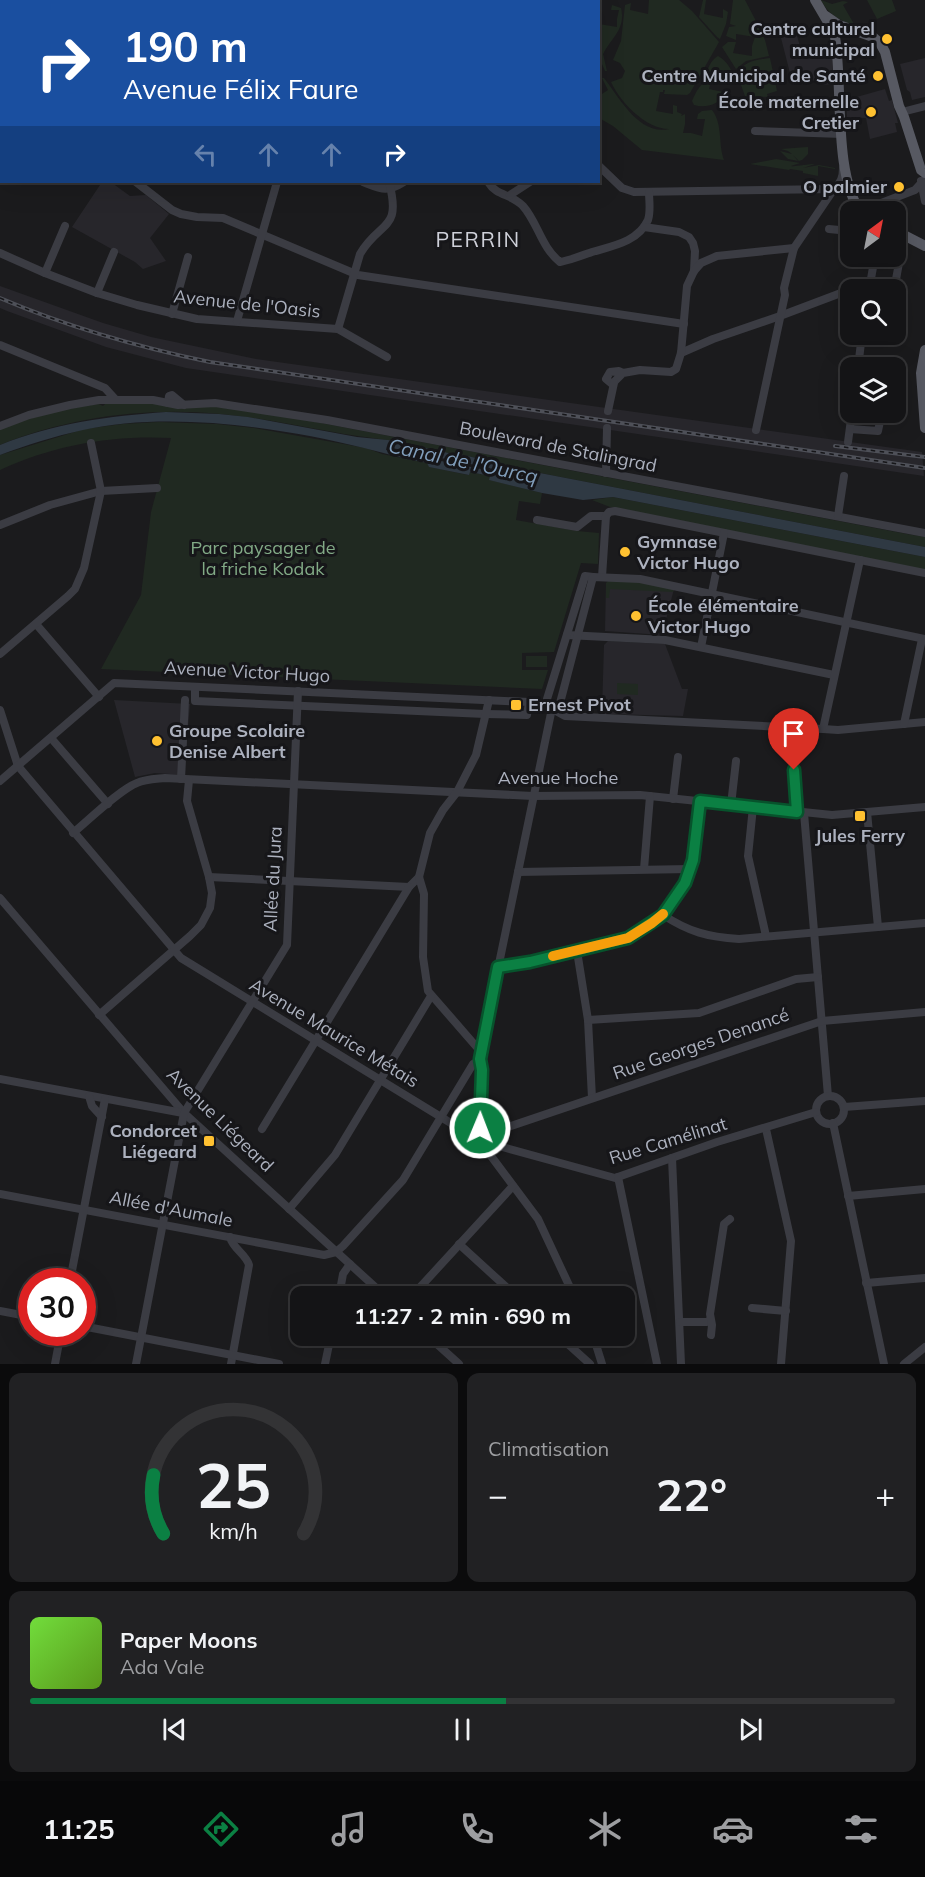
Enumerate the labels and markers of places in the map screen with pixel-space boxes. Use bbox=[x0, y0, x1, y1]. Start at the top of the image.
place label: Centre culturel municipal bbox=[750, 17, 875, 61]
marker: Centre culturel municipal bbox=[880, 32, 894, 46]
place label: Centre Municipal de Santé bbox=[641, 64, 866, 87]
marker: Centre Municipal de Santé bbox=[871, 69, 885, 83]
place label: École maternelle Cretier bbox=[718, 90, 860, 134]
marker: École maternelle Cretier bbox=[864, 105, 878, 119]
place label: O palmier bbox=[803, 175, 888, 198]
marker: O palmier bbox=[892, 180, 906, 194]
place label: Gymnase Victor Hugo bbox=[636, 530, 740, 574]
marker: Gymnase Victor Hugo bbox=[618, 545, 632, 559]
place label: École élémentaire Victor Hugo bbox=[647, 594, 799, 638]
marker: École élémentaire Victor Hugo bbox=[629, 609, 643, 623]
place label: Ernest Pivot bbox=[528, 693, 631, 716]
marker: Ernest Pivot bbox=[509, 698, 523, 712]
pin bbox=[768, 708, 819, 770]
place label: Groupe Scolaire Denise Albert bbox=[169, 719, 305, 763]
marker: Groupe Scolaire Denise Albert bbox=[150, 734, 164, 748]
marker: Jules Ferry bbox=[853, 809, 867, 823]
place label: Jules Ferry bbox=[815, 824, 905, 847]
place label: Condorcet Liégeard bbox=[110, 1119, 197, 1163]
marker: Condorcet Liégeard bbox=[202, 1134, 216, 1148]

